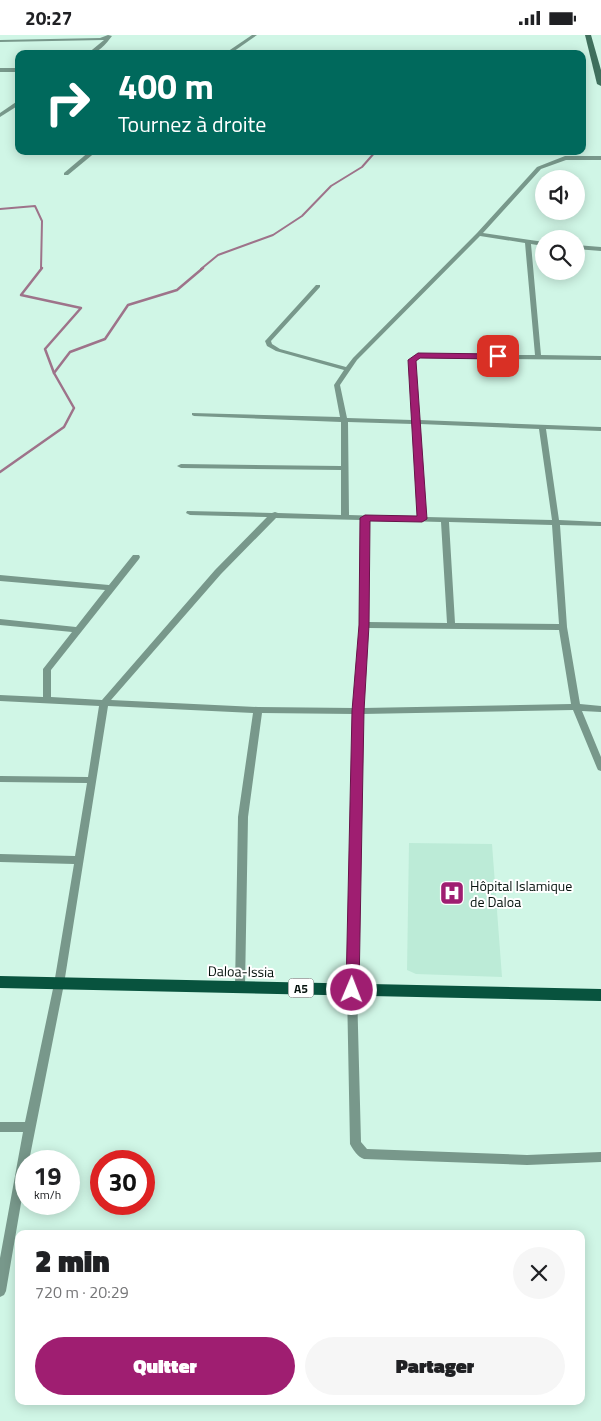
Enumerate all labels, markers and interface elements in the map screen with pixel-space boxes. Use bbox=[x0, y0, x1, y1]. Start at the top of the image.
text: 20:27 bbox=[25, 3, 72, 32]
text: 400 m bbox=[118, 59, 214, 113]
icon: right bbox=[35, 70, 100, 135]
text: Tournez à droite bbox=[118, 107, 266, 141]
map controls bbox=[535, 170, 585, 280]
button: sound bbox=[535, 170, 585, 220]
button: search bbox=[535, 230, 585, 280]
pin bbox=[477, 335, 519, 377]
icon: arrive bbox=[484, 342, 512, 370]
place label: Hôpital Islamique de Daloa bbox=[470, 875, 572, 912]
hospital icon: Hôpital Islamique de Daloa bbox=[439, 880, 465, 906]
street label: Daloa-Issia bbox=[208, 960, 274, 982]
position arrow bbox=[325, 963, 377, 1015]
road number: A5 bbox=[288, 979, 314, 997]
speed limit sign: 30 bbox=[90, 1150, 155, 1215]
text: 19 bbox=[33, 1157, 62, 1195]
text: km/h bbox=[34, 1185, 61, 1204]
text: 2 min bbox=[35, 1238, 110, 1284]
button: close bbox=[513, 1247, 565, 1299]
text: 720 m · 20:29 bbox=[35, 1280, 129, 1304]
button: Quitter bbox=[35, 1337, 295, 1395]
button: Partager bbox=[305, 1337, 565, 1395]

